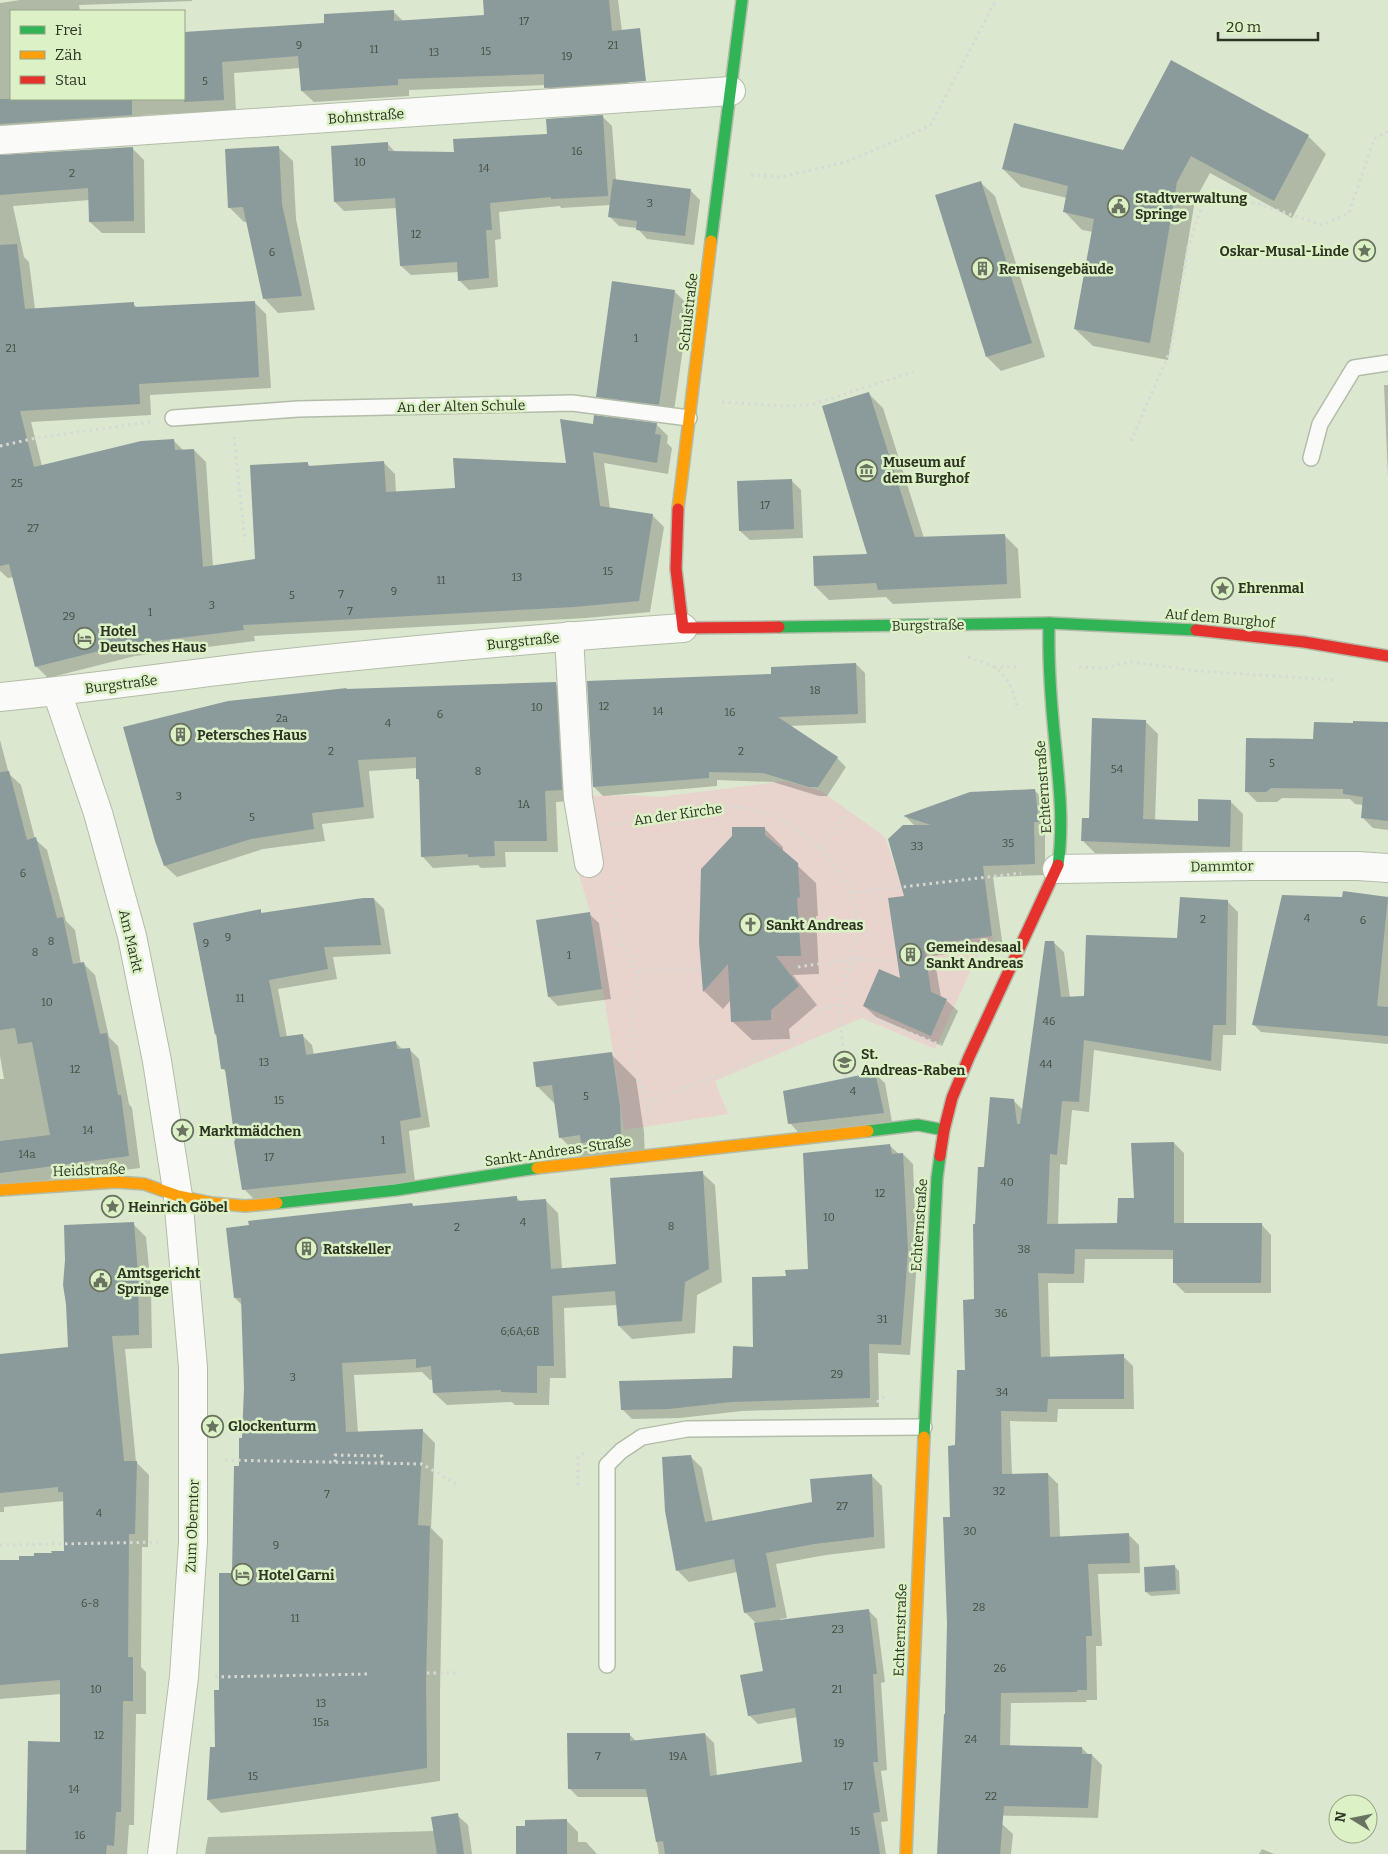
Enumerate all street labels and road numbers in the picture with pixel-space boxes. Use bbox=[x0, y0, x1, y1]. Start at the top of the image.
street label: Bohnstraße bbox=[327, 105, 405, 128]
street label: Schulstraße bbox=[675, 272, 702, 352]
street label: An der Alten Schule bbox=[397, 397, 525, 416]
street label: Auf dem Burghof bbox=[1164, 605, 1277, 632]
street label: Burgstraße bbox=[891, 616, 965, 635]
street label: Burgstraße bbox=[486, 629, 560, 654]
street label: Burgstraße bbox=[84, 672, 158, 697]
street label: Echternstraße bbox=[1032, 740, 1055, 834]
street label: An der Kirche bbox=[633, 800, 723, 829]
street label: Dammtor bbox=[1190, 857, 1254, 876]
street label: Am Markt bbox=[115, 908, 146, 974]
street label: Sankt-Andreas-Straße bbox=[484, 1133, 632, 1170]
street label: Heidstraße bbox=[52, 1161, 126, 1180]
street label: Echternstraße bbox=[908, 1178, 931, 1272]
street label: Zum Oberntor bbox=[182, 1479, 203, 1573]
street label: Echternstraße bbox=[890, 1583, 911, 1677]

